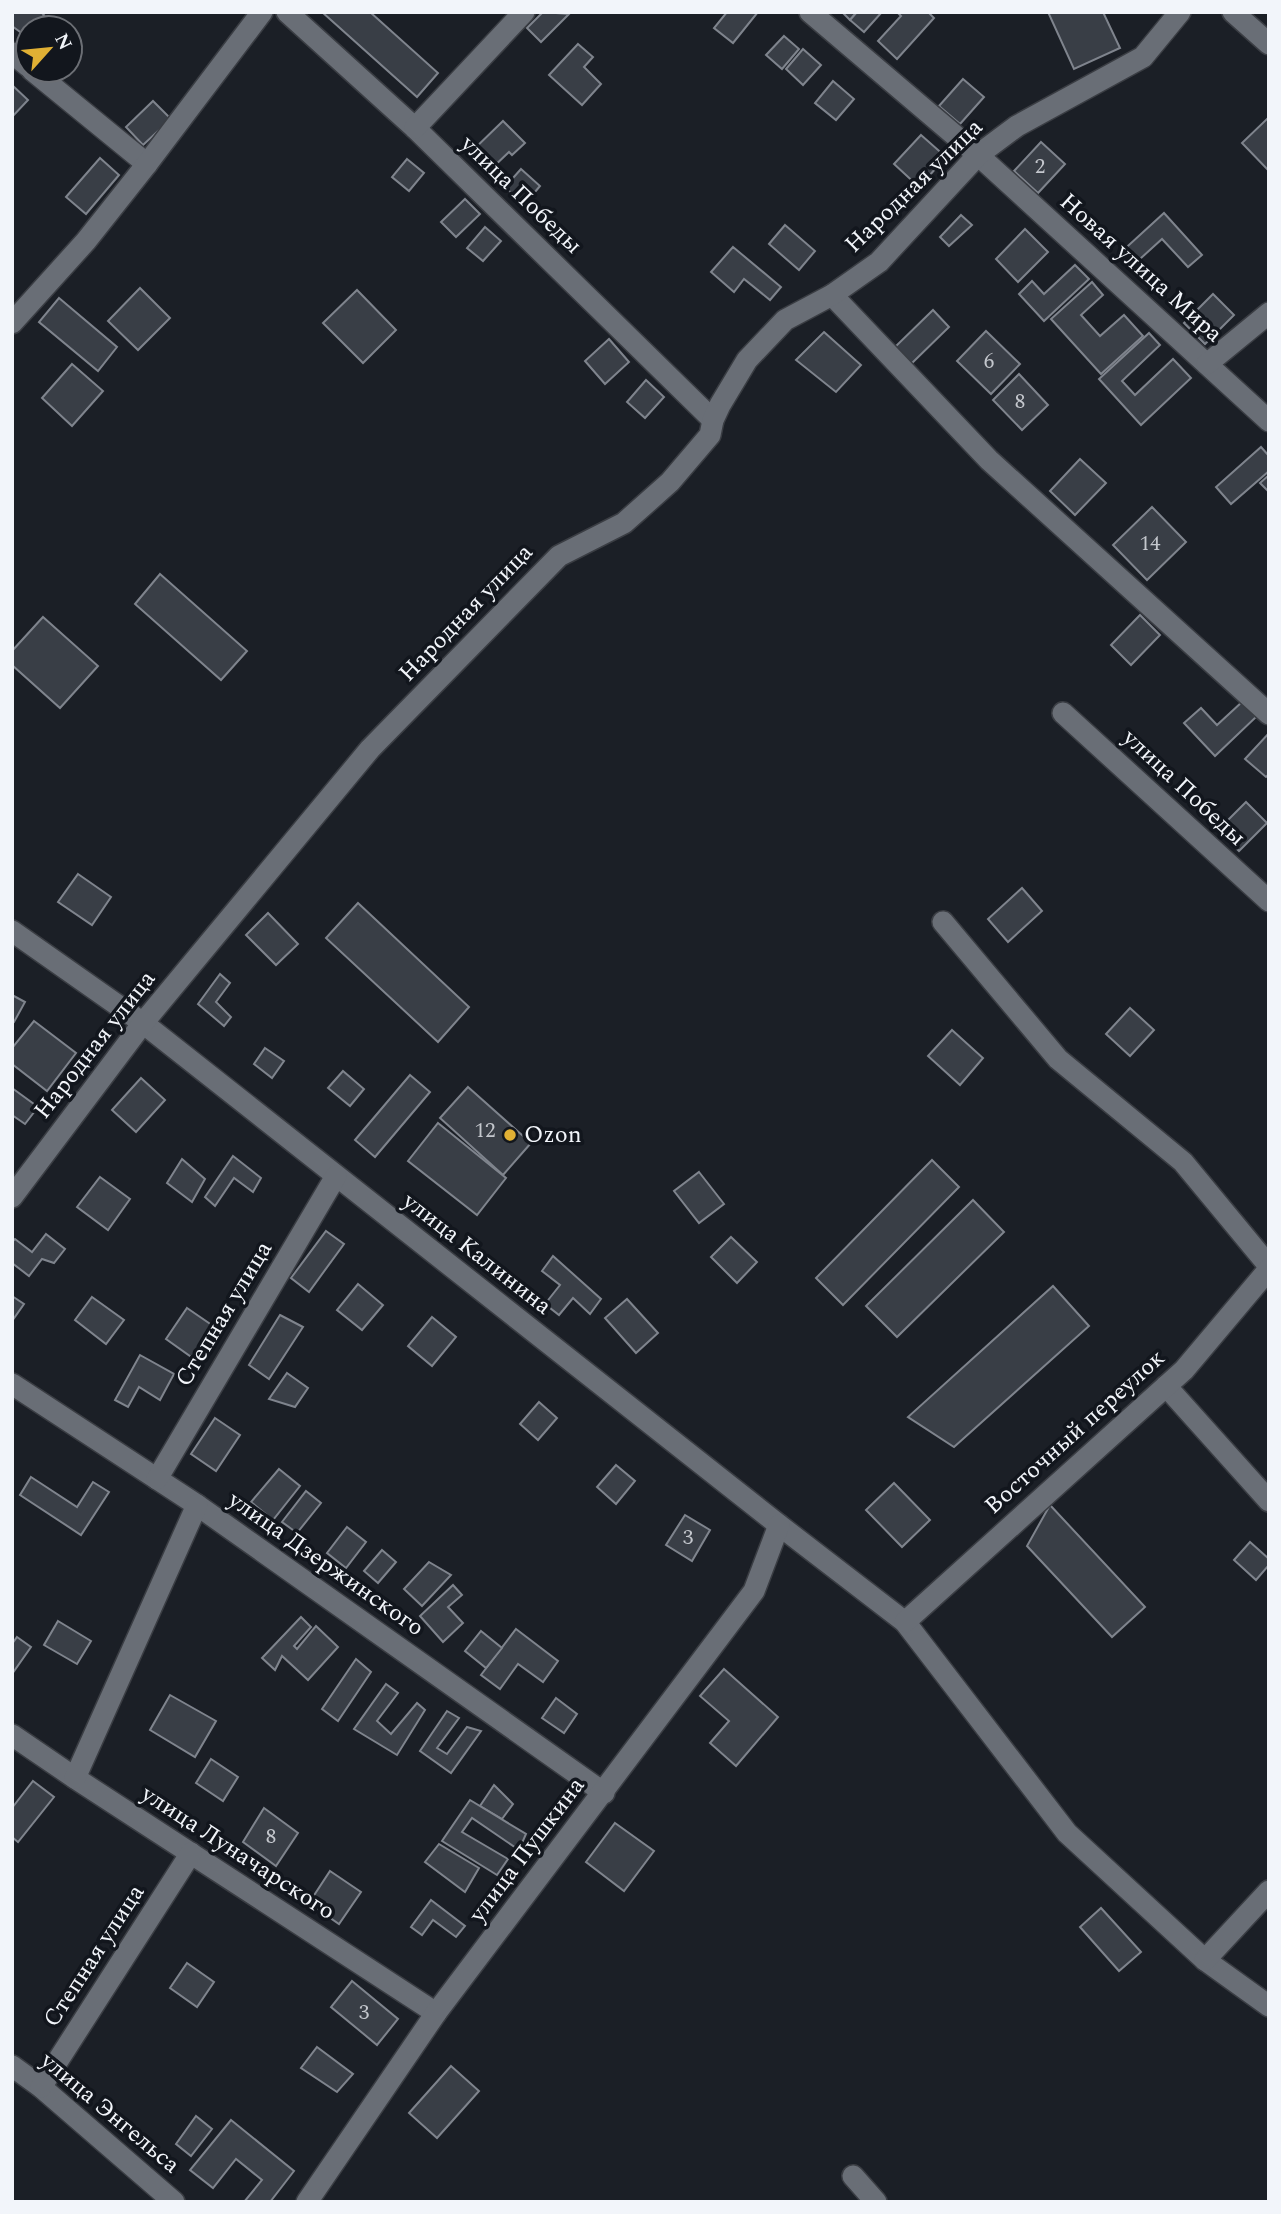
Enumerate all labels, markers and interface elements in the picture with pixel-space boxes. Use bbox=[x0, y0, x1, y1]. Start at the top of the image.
north arrow bbox=[14, 14, 84, 84]
text: N bbox=[46, 28, 79, 55]
street label: Народная улица bbox=[837, 110, 992, 262]
street label: улица Победы bbox=[451, 127, 590, 263]
house number: 2 bbox=[1035, 151, 1045, 183]
street label: Новая улица Мира bbox=[1051, 185, 1231, 352]
house number: 6 bbox=[984, 346, 994, 378]
house number: 8 bbox=[1015, 386, 1025, 418]
house number: 14 bbox=[1140, 528, 1161, 560]
street label: Народная улица bbox=[390, 535, 542, 690]
street label: улица Победы bbox=[1113, 720, 1254, 855]
street label: Народная улица bbox=[25, 963, 165, 1127]
house number: 12 bbox=[475, 1115, 496, 1147]
place label: Ozon bbox=[524, 1117, 582, 1153]
marker: Ozon bbox=[502, 1127, 518, 1143]
street label: улица Калинина bbox=[394, 1183, 560, 1324]
street label: Степная улица bbox=[166, 1234, 282, 1394]
street label: Восточный переулок bbox=[977, 1341, 1173, 1523]
street label: улица Дзержинского bbox=[220, 1482, 431, 1645]
house number: 3 bbox=[683, 1522, 694, 1554]
street label: улица Пушкина bbox=[460, 1769, 594, 1931]
street label: улица Луначарского bbox=[133, 1776, 342, 1929]
house number: 8 bbox=[266, 1821, 276, 1853]
street label: Степная улица bbox=[34, 1877, 154, 2035]
house number: 3 bbox=[359, 1997, 370, 2029]
street label: улица Энгельса bbox=[31, 2043, 188, 2183]

